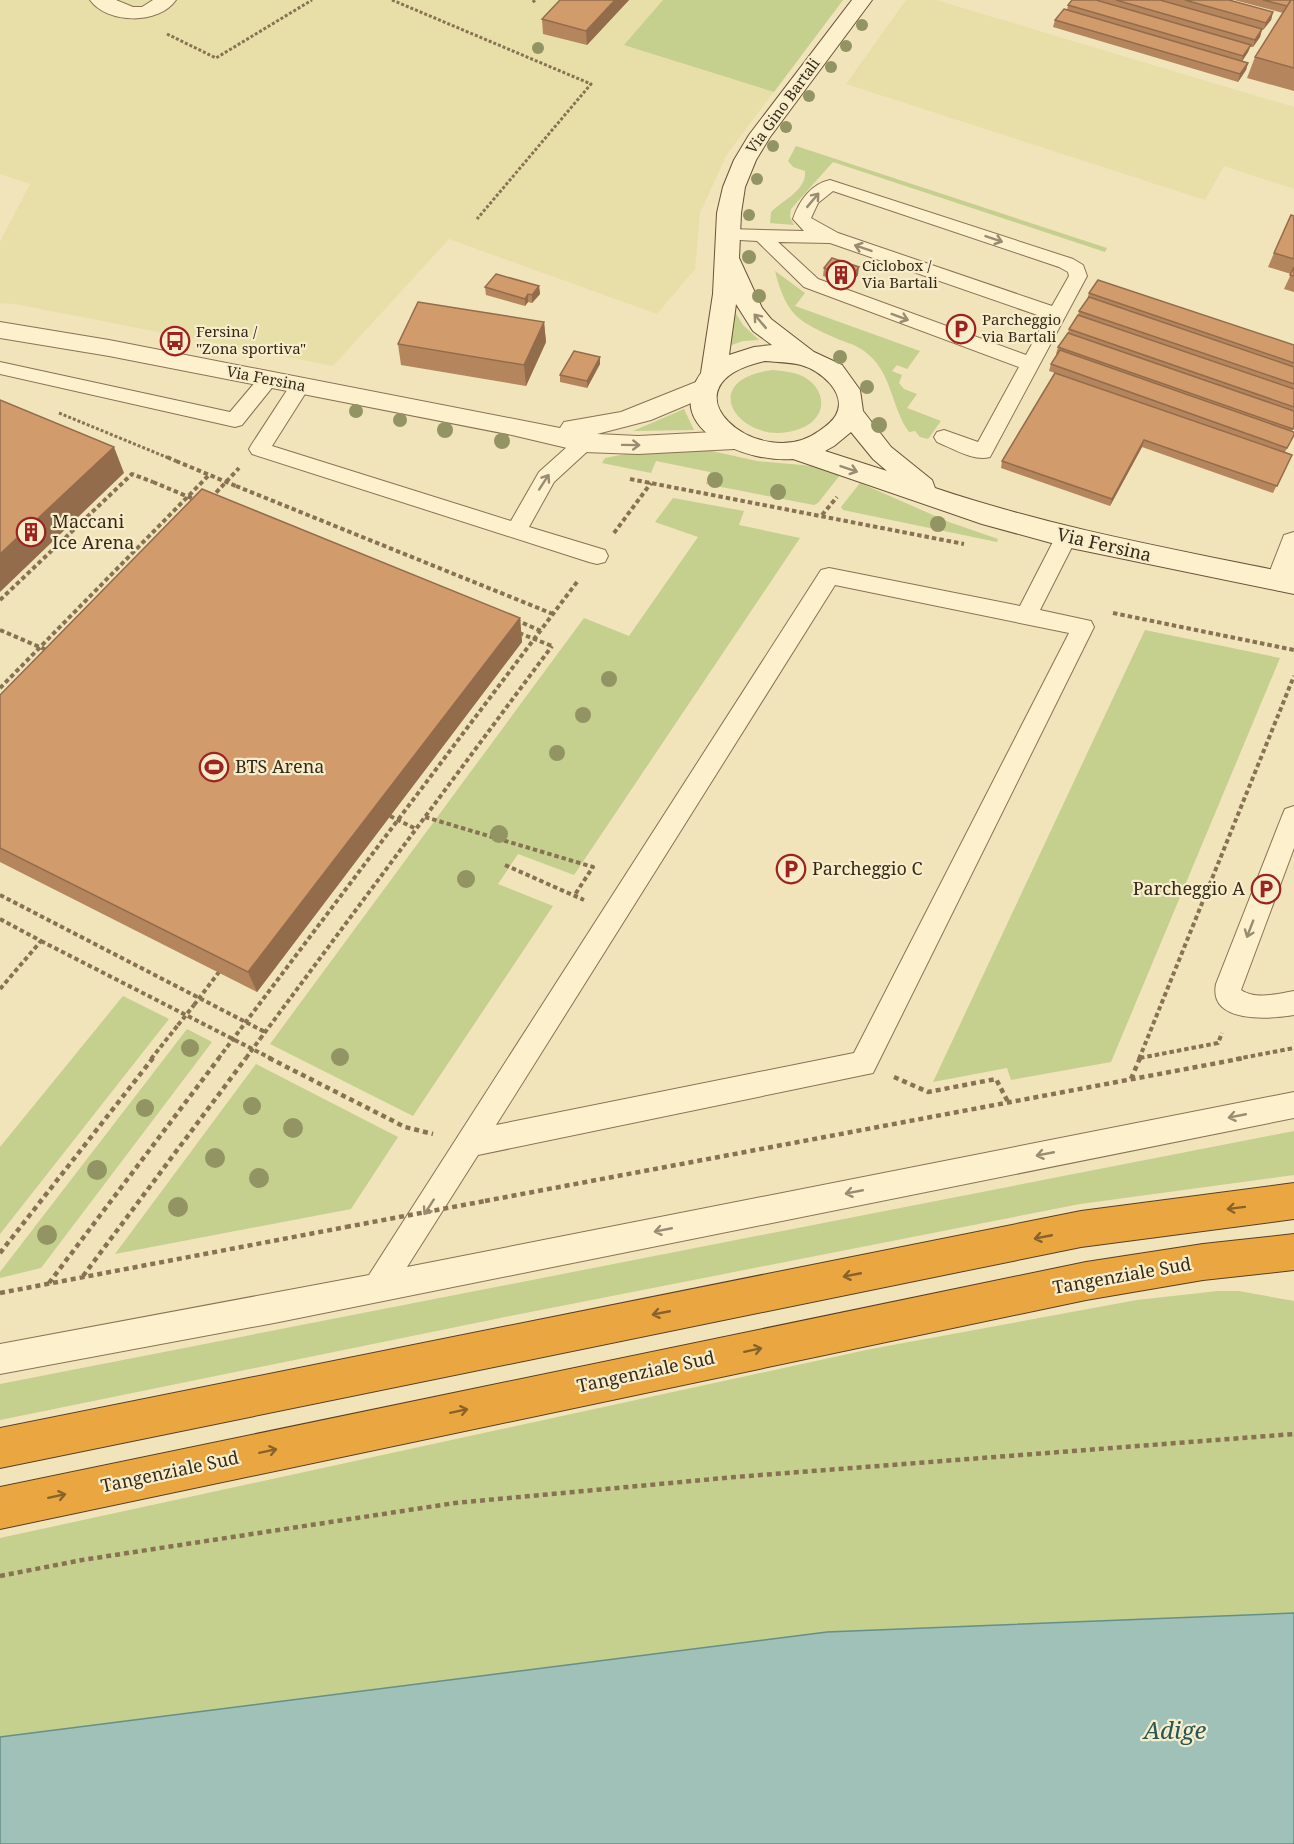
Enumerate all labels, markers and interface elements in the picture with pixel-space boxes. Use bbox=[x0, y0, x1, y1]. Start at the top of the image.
street label: Via Gino Bartali bbox=[741, 53, 824, 157]
one-way arrow bbox=[806, 193, 820, 208]
one-way arrow bbox=[984, 234, 1003, 245]
one-way arrow bbox=[854, 241, 873, 252]
place label: Ciclobox / Via Bartali bbox=[862, 255, 938, 292]
building icon: Ciclobox / Via Bartali bbox=[825, 259, 857, 291]
place label: Parcheggio via Bartali bbox=[982, 309, 1061, 346]
one-way arrow bbox=[891, 312, 909, 323]
parking icon: Parcheggio via Bartali bbox=[945, 313, 977, 345]
one-way arrow bbox=[753, 314, 767, 329]
place label: Fersina / "Zona sportiva" bbox=[196, 321, 306, 358]
bus stop icon: Fersina / "Zona sportiva" bbox=[159, 325, 191, 357]
street label: Via Fersina bbox=[225, 361, 308, 395]
one-way arrow bbox=[620, 439, 640, 451]
one-way arrow bbox=[839, 464, 858, 475]
one-way arrow bbox=[538, 474, 550, 491]
place label: Maccani Ice Arena bbox=[52, 509, 134, 554]
building icon: Maccani Ice Arena bbox=[15, 516, 47, 548]
street label: Via Fersina bbox=[1055, 521, 1154, 567]
sports icon: BTS Arena bbox=[198, 751, 230, 783]
place label: BTS Arena bbox=[235, 754, 324, 778]
parking icon: Parcheggio C bbox=[775, 853, 807, 885]
place label: Parcheggio C bbox=[812, 856, 923, 880]
parking icon: Parcheggio A bbox=[1250, 873, 1282, 905]
place label: Parcheggio A bbox=[1133, 876, 1245, 900]
one-way arrow bbox=[1244, 919, 1255, 938]
one-way arrow bbox=[1227, 1111, 1247, 1122]
one-way arrow bbox=[1036, 1149, 1056, 1160]
one-way arrow bbox=[845, 1187, 864, 1198]
one-way arrow bbox=[423, 1198, 435, 1214]
one-way arrow bbox=[1227, 1203, 1246, 1214]
one-way arrow bbox=[654, 1225, 673, 1236]
one-way arrow bbox=[1034, 1232, 1053, 1243]
street label: Tangenziale Sud bbox=[1051, 1251, 1193, 1299]
one-way arrow bbox=[843, 1270, 862, 1281]
one-way arrow bbox=[651, 1308, 671, 1319]
one-way arrow bbox=[743, 1344, 762, 1355]
street label: Tangenziale Sud bbox=[575, 1345, 717, 1397]
one-way arrow bbox=[449, 1405, 469, 1416]
one-way arrow bbox=[259, 1444, 278, 1456]
street label: Tangenziale Sud bbox=[99, 1445, 241, 1497]
one-way arrow bbox=[47, 1490, 66, 1501]
water label: Adige bbox=[1142, 1713, 1207, 1746]

